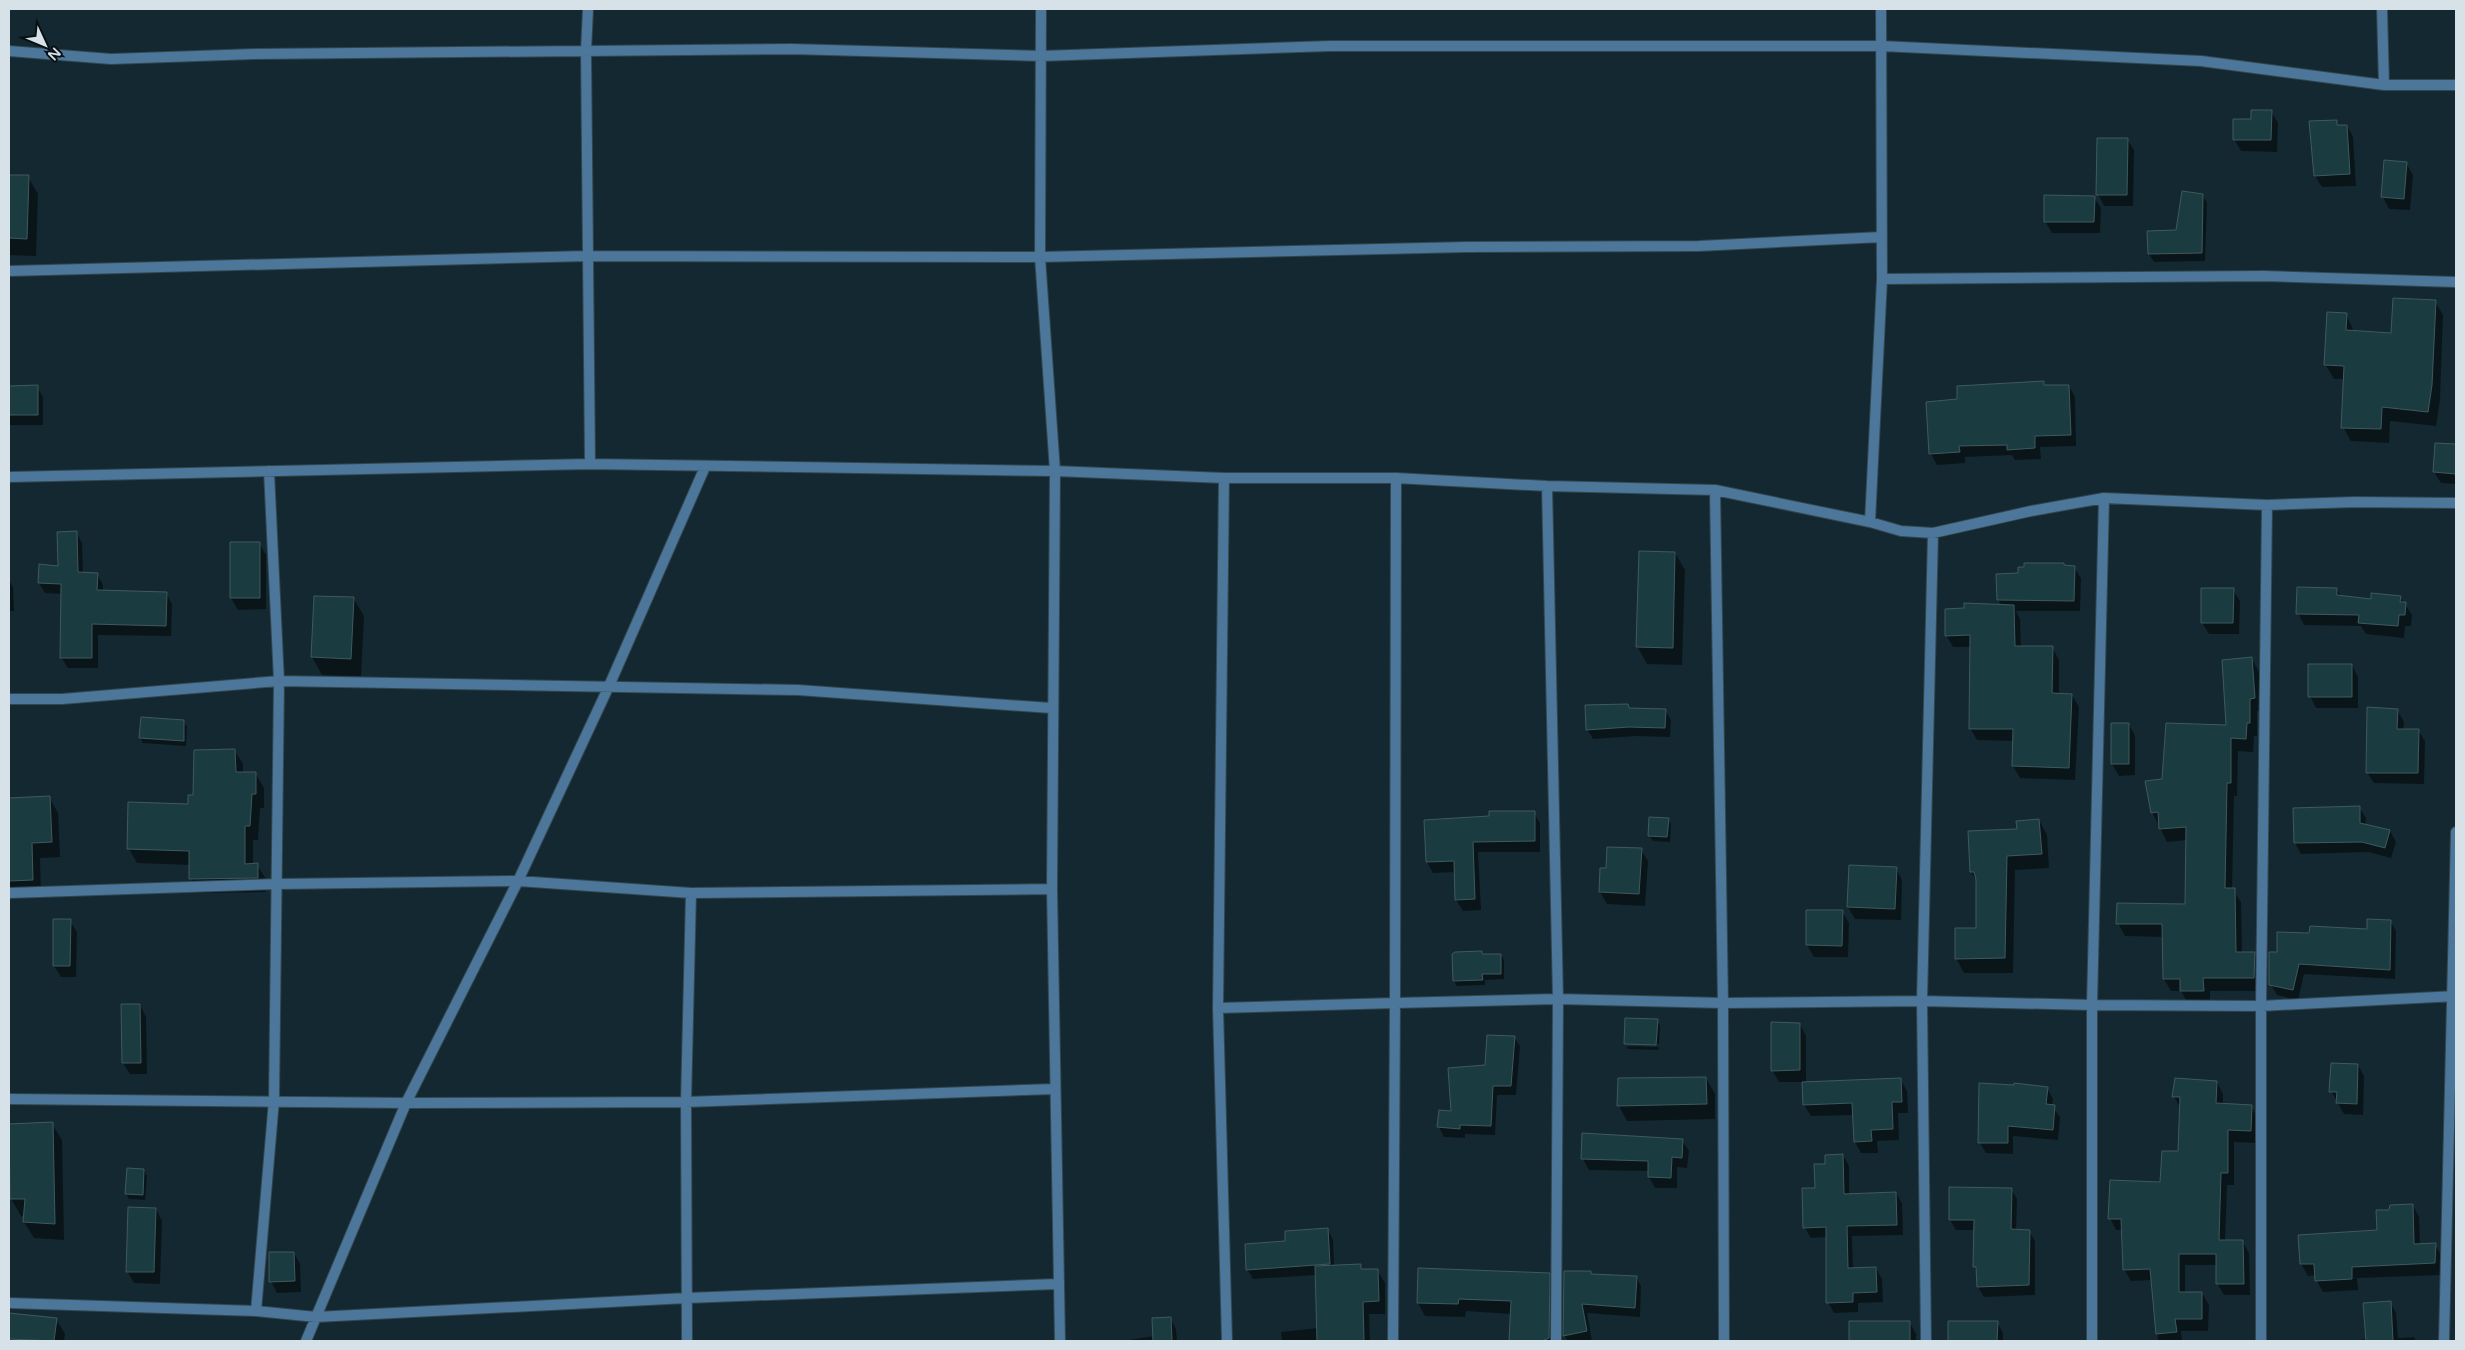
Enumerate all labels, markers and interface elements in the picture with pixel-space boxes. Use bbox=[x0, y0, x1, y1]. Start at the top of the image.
north arrow bbox=[20, 20, 70, 70]
text: N bbox=[44, 44, 64, 64]

